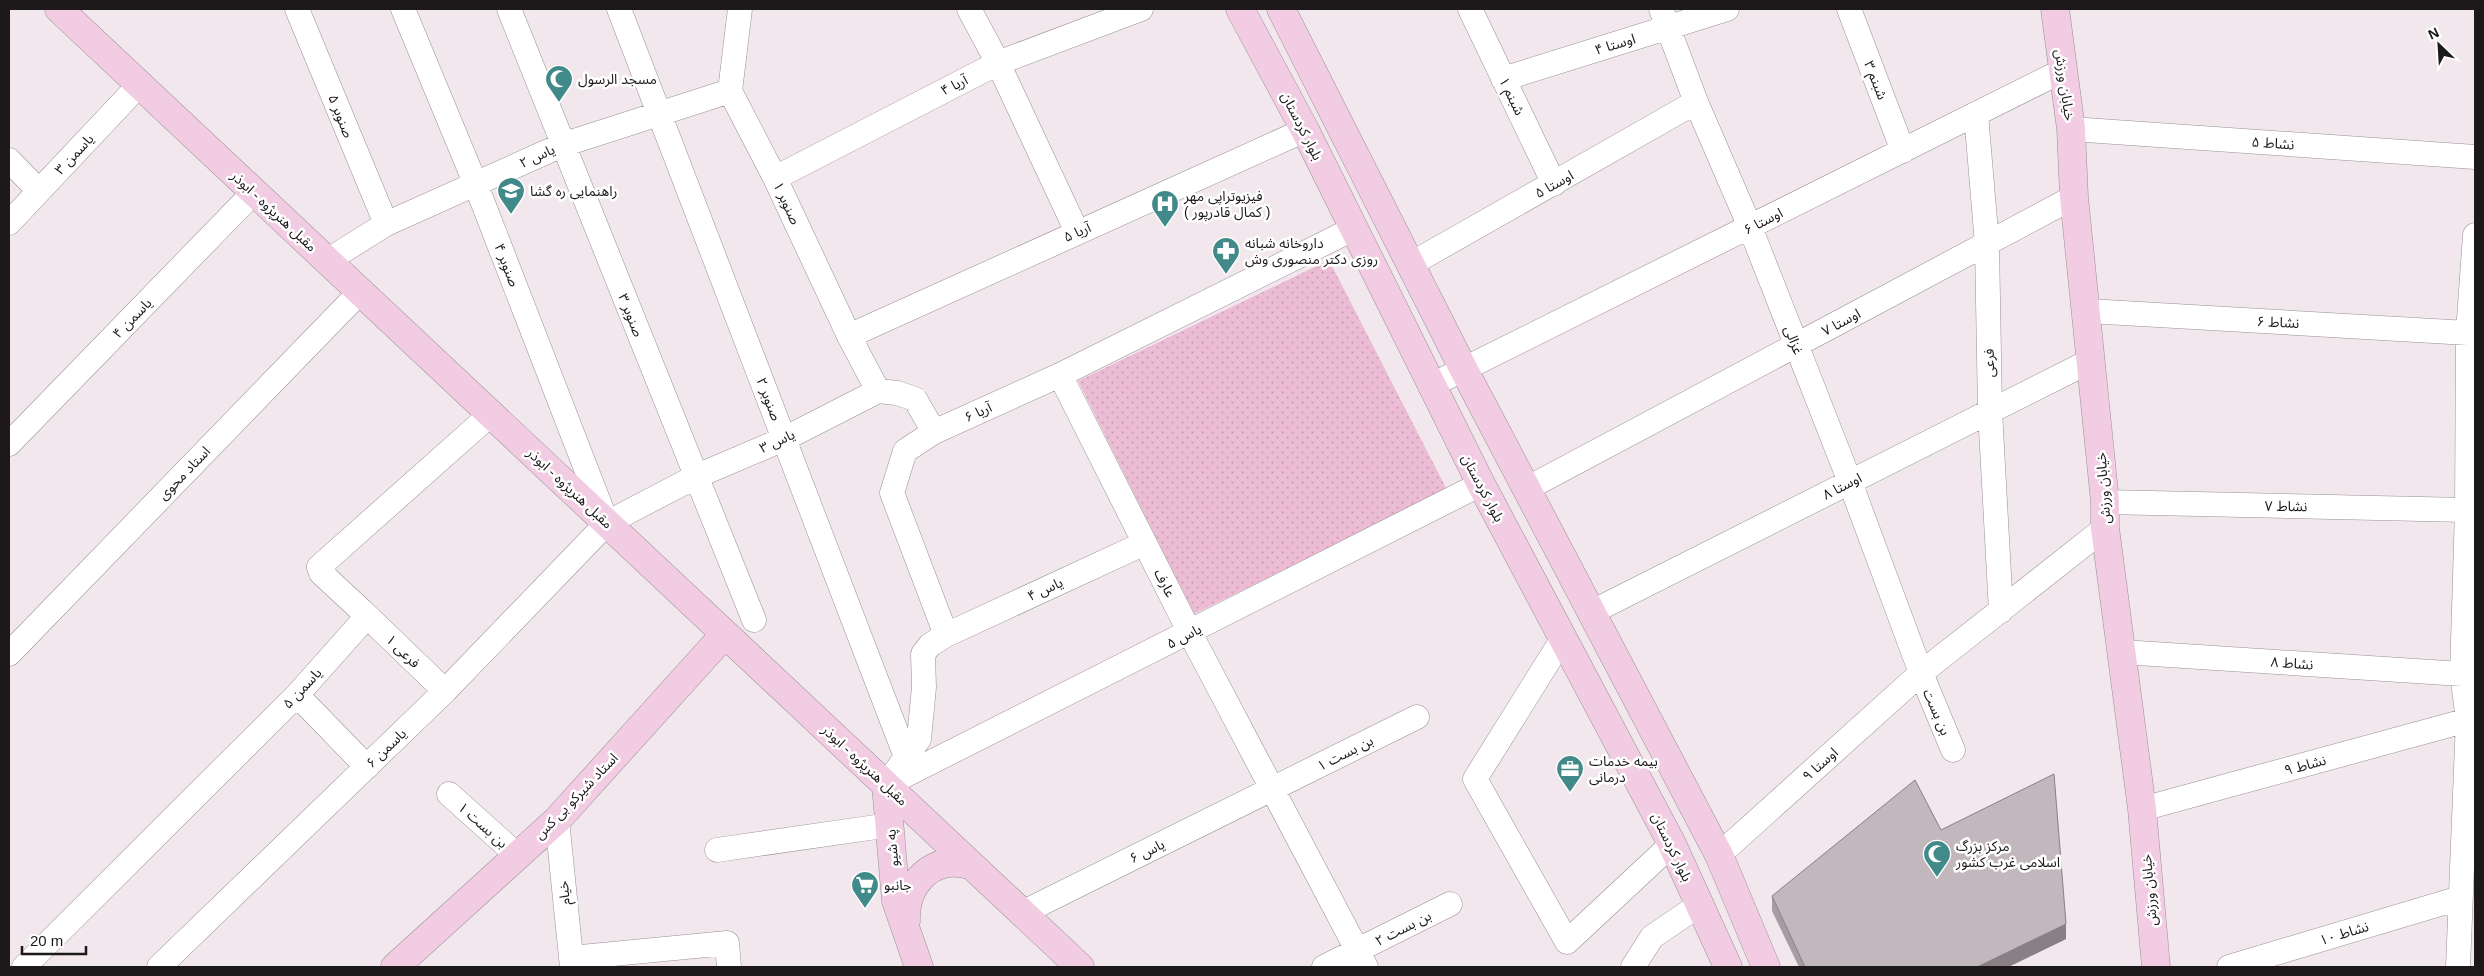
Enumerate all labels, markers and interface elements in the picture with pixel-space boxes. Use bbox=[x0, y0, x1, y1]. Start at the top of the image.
north arrow bbox=[2414, 20, 2464, 70]
text: N bbox=[2426, 24, 2441, 43]
street label: اوستا ۴ bbox=[1593, 30, 1638, 59]
street label: خیابان ورزش bbox=[2051, 48, 2078, 122]
street label: شبنم ۳ bbox=[1858, 58, 1891, 103]
mosque icon: مسجد الرسول bbox=[544, 64, 574, 103]
place label: مسجد الرسول bbox=[578, 71, 657, 88]
street label: آریا ۴ bbox=[938, 71, 971, 99]
street label: شبنم ۱ bbox=[1493, 74, 1528, 119]
street label: بلوار کردستان bbox=[1277, 89, 1326, 163]
street label: صنوبر ۵ bbox=[324, 92, 357, 141]
street label: یاسمن ۳ bbox=[51, 130, 97, 178]
street label: نشاط ۵ bbox=[2251, 134, 2295, 152]
street label: یاس ۲ bbox=[517, 141, 558, 172]
street label: مقبل هنرپژوه - ابوذر bbox=[226, 167, 320, 256]
street label: اوستا ۵ bbox=[1532, 167, 1577, 202]
school or university icon: راهنمایی ره گشا bbox=[496, 176, 526, 215]
street label: صنوبر ۱ bbox=[769, 179, 804, 228]
place label: راهنمایی ره گشا bbox=[530, 183, 617, 200]
place label: فیزیوتراپی مهر ( کمال قادرپور ) bbox=[1183, 188, 1270, 222]
hospital icon: فیزیوتراپی مهر ( کمال قادرپور ) bbox=[1150, 189, 1180, 228]
street label: اوستا ۶ bbox=[1741, 204, 1786, 239]
street label: آریا ۵ bbox=[1061, 219, 1094, 246]
place label: داروخانه شبانه روزی دکتر منصوری وش bbox=[1245, 235, 1378, 268]
pharmacy icon: داروخانه شبانه روزی دکتر منصوری وش bbox=[1211, 236, 1241, 275]
street label: صنوبر ۴ bbox=[490, 241, 523, 290]
street label: صنوبر ۳ bbox=[614, 291, 647, 340]
street label: یاسمن ۴ bbox=[109, 295, 156, 342]
street label: اوستا ۷ bbox=[1819, 305, 1864, 340]
street label: نشاط ۶ bbox=[2256, 313, 2300, 331]
street label: غزالی bbox=[1780, 323, 1807, 357]
street label: فرعی bbox=[1981, 348, 1998, 378]
street label: صنوبر ۲ bbox=[752, 375, 785, 424]
street label: آریا ۶ bbox=[962, 398, 995, 426]
street label: یاس ۳ bbox=[757, 426, 798, 457]
street label: استاد محوی bbox=[155, 443, 214, 504]
street label: مقبل هنرپژوه - ابوذر bbox=[522, 444, 616, 533]
street label: بلوار کردستان bbox=[1458, 451, 1508, 525]
street label: خیابان ورزش bbox=[2093, 452, 2114, 524]
street label: اوستا ۸ bbox=[1820, 469, 1865, 504]
street label: نشاط ۷ bbox=[2265, 498, 2308, 514]
street label: عارف bbox=[1150, 566, 1179, 600]
street label: یاس ۴ bbox=[1025, 574, 1066, 605]
street label: یاس ۵ bbox=[1164, 620, 1205, 652]
street label: فرعی ۱ bbox=[382, 631, 423, 672]
street label: نشاط ۸ bbox=[2270, 654, 2314, 672]
street label: یاسمن ۵ bbox=[279, 664, 325, 712]
street label: بن بست bbox=[1919, 686, 1954, 738]
street label: مقبل هنرپژوه - ابوذر bbox=[817, 721, 911, 810]
street label: یاسمن ۶ bbox=[363, 725, 410, 772]
street label: بن بست ۱ bbox=[1314, 732, 1376, 775]
street label: اوستا ۹ bbox=[1799, 744, 1842, 785]
street label: استاد شیرکو بی کس bbox=[531, 750, 622, 843]
street label: نشاط ۹ bbox=[2282, 752, 2328, 778]
place label: بیمه خدمات درمانی bbox=[1589, 753, 1658, 786]
office icon: بیمه خدمات درمانی bbox=[1555, 754, 1585, 793]
street label: بن بست ۱ bbox=[454, 799, 511, 852]
street label: بلوار کردستان bbox=[1648, 810, 1696, 885]
street label: په شیو bbox=[882, 828, 904, 867]
street label: یاس ۶ bbox=[1127, 836, 1168, 867]
place label: مرکز بزرگ اسلامی غرب کشور bbox=[1955, 838, 2060, 871]
mosque icon: مرکز بزرگ اسلامی غرب کشور bbox=[1922, 839, 1952, 878]
street label: خیابان ورزش bbox=[2138, 853, 2161, 927]
supermarket icon: جانبو bbox=[850, 870, 880, 909]
place label: جانبو bbox=[884, 877, 912, 894]
street label: خیام bbox=[555, 880, 576, 906]
street label: بن بست ۲ bbox=[1372, 907, 1434, 950]
street label: نشاط ۱۰ bbox=[2317, 918, 2371, 948]
scale bar bbox=[22, 924, 86, 956]
text: 20 m bbox=[30, 932, 63, 949]

